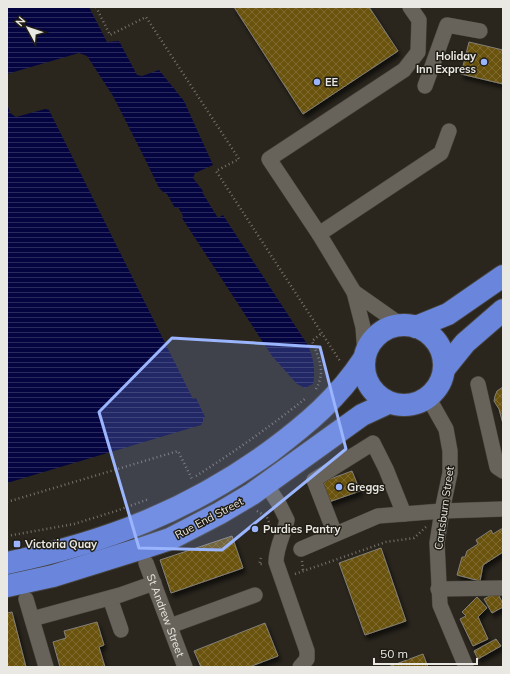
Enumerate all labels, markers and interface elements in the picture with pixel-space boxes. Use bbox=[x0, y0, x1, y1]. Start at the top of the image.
north arrow bbox=[8, 8, 48, 48]
text: N bbox=[12, 14, 28, 29]
place label: Holiday Inn Express bbox=[416, 49, 476, 76]
marker: Holiday Inn Express bbox=[479, 57, 489, 67]
place label: EE bbox=[325, 75, 339, 89]
marker: EE bbox=[312, 77, 322, 87]
street label: Cartsburn Street bbox=[431, 465, 457, 551]
place label: Greggs bbox=[347, 480, 385, 494]
marker: Greggs bbox=[334, 482, 344, 492]
street label: Rue End Street bbox=[172, 494, 246, 542]
place label: Purdies Pantry bbox=[263, 522, 341, 536]
marker: Purdies Pantry bbox=[250, 524, 260, 534]
place label: Victoria Quay bbox=[24, 537, 97, 551]
marker: Victoria Quay bbox=[12, 539, 22, 549]
street label: St Andrew Street bbox=[144, 572, 188, 659]
scale bar bbox=[374, 640, 477, 666]
text: 50 m bbox=[380, 646, 408, 661]

